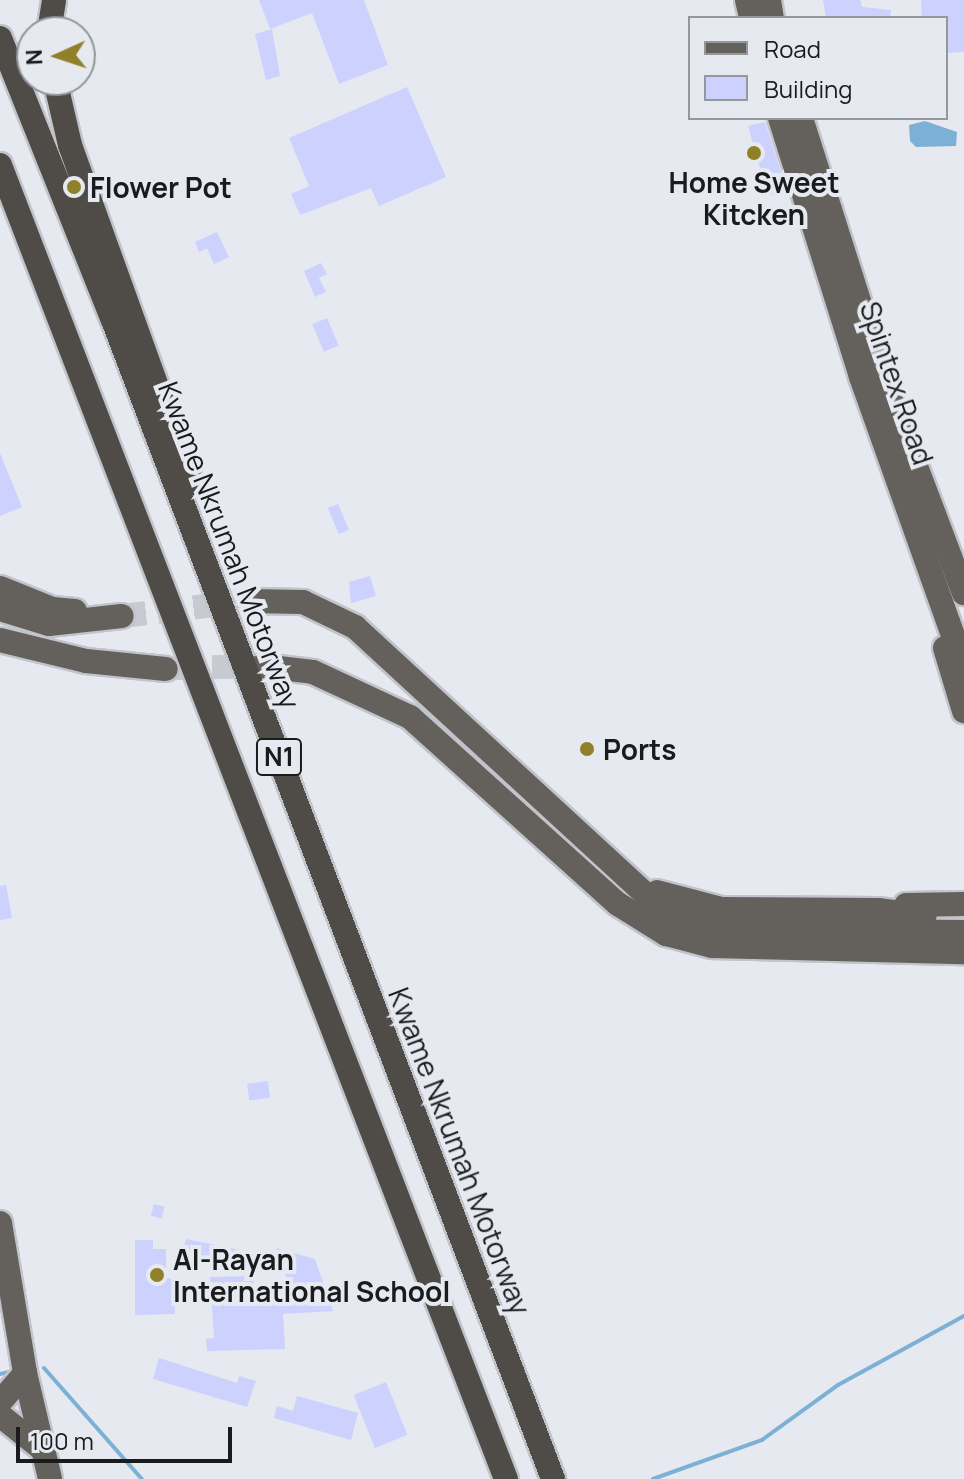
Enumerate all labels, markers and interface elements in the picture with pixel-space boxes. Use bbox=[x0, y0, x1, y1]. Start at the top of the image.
north arrow bbox=[16, 16, 96, 96]
legend bbox=[688, 16, 948, 120]
text: Road bbox=[764, 32, 821, 65]
text: N bbox=[19, 48, 49, 66]
text: Building bbox=[764, 72, 852, 105]
marker: Home Sweet Kitcken bbox=[745, 144, 763, 162]
place label: Home Sweet Kitcken bbox=[668, 165, 840, 231]
place label: Flower Pot bbox=[90, 170, 232, 204]
marker: Flower Pot bbox=[65, 178, 83, 196]
street label: Spintex Road bbox=[853, 297, 941, 469]
street label: Kwame Nkrumah Motorway bbox=[152, 377, 308, 713]
place label: Ports bbox=[603, 732, 676, 766]
road number: N1 bbox=[255, 735, 303, 779]
marker: Ports bbox=[578, 740, 596, 758]
street label: Kwame Nkrumah Motorway bbox=[382, 983, 538, 1319]
place label: Al-Rayan International School bbox=[173, 1242, 450, 1308]
marker: Al-Rayan International School bbox=[148, 1266, 166, 1284]
scale bar bbox=[20, 1411, 236, 1461]
text: 100 m bbox=[30, 1424, 94, 1457]

